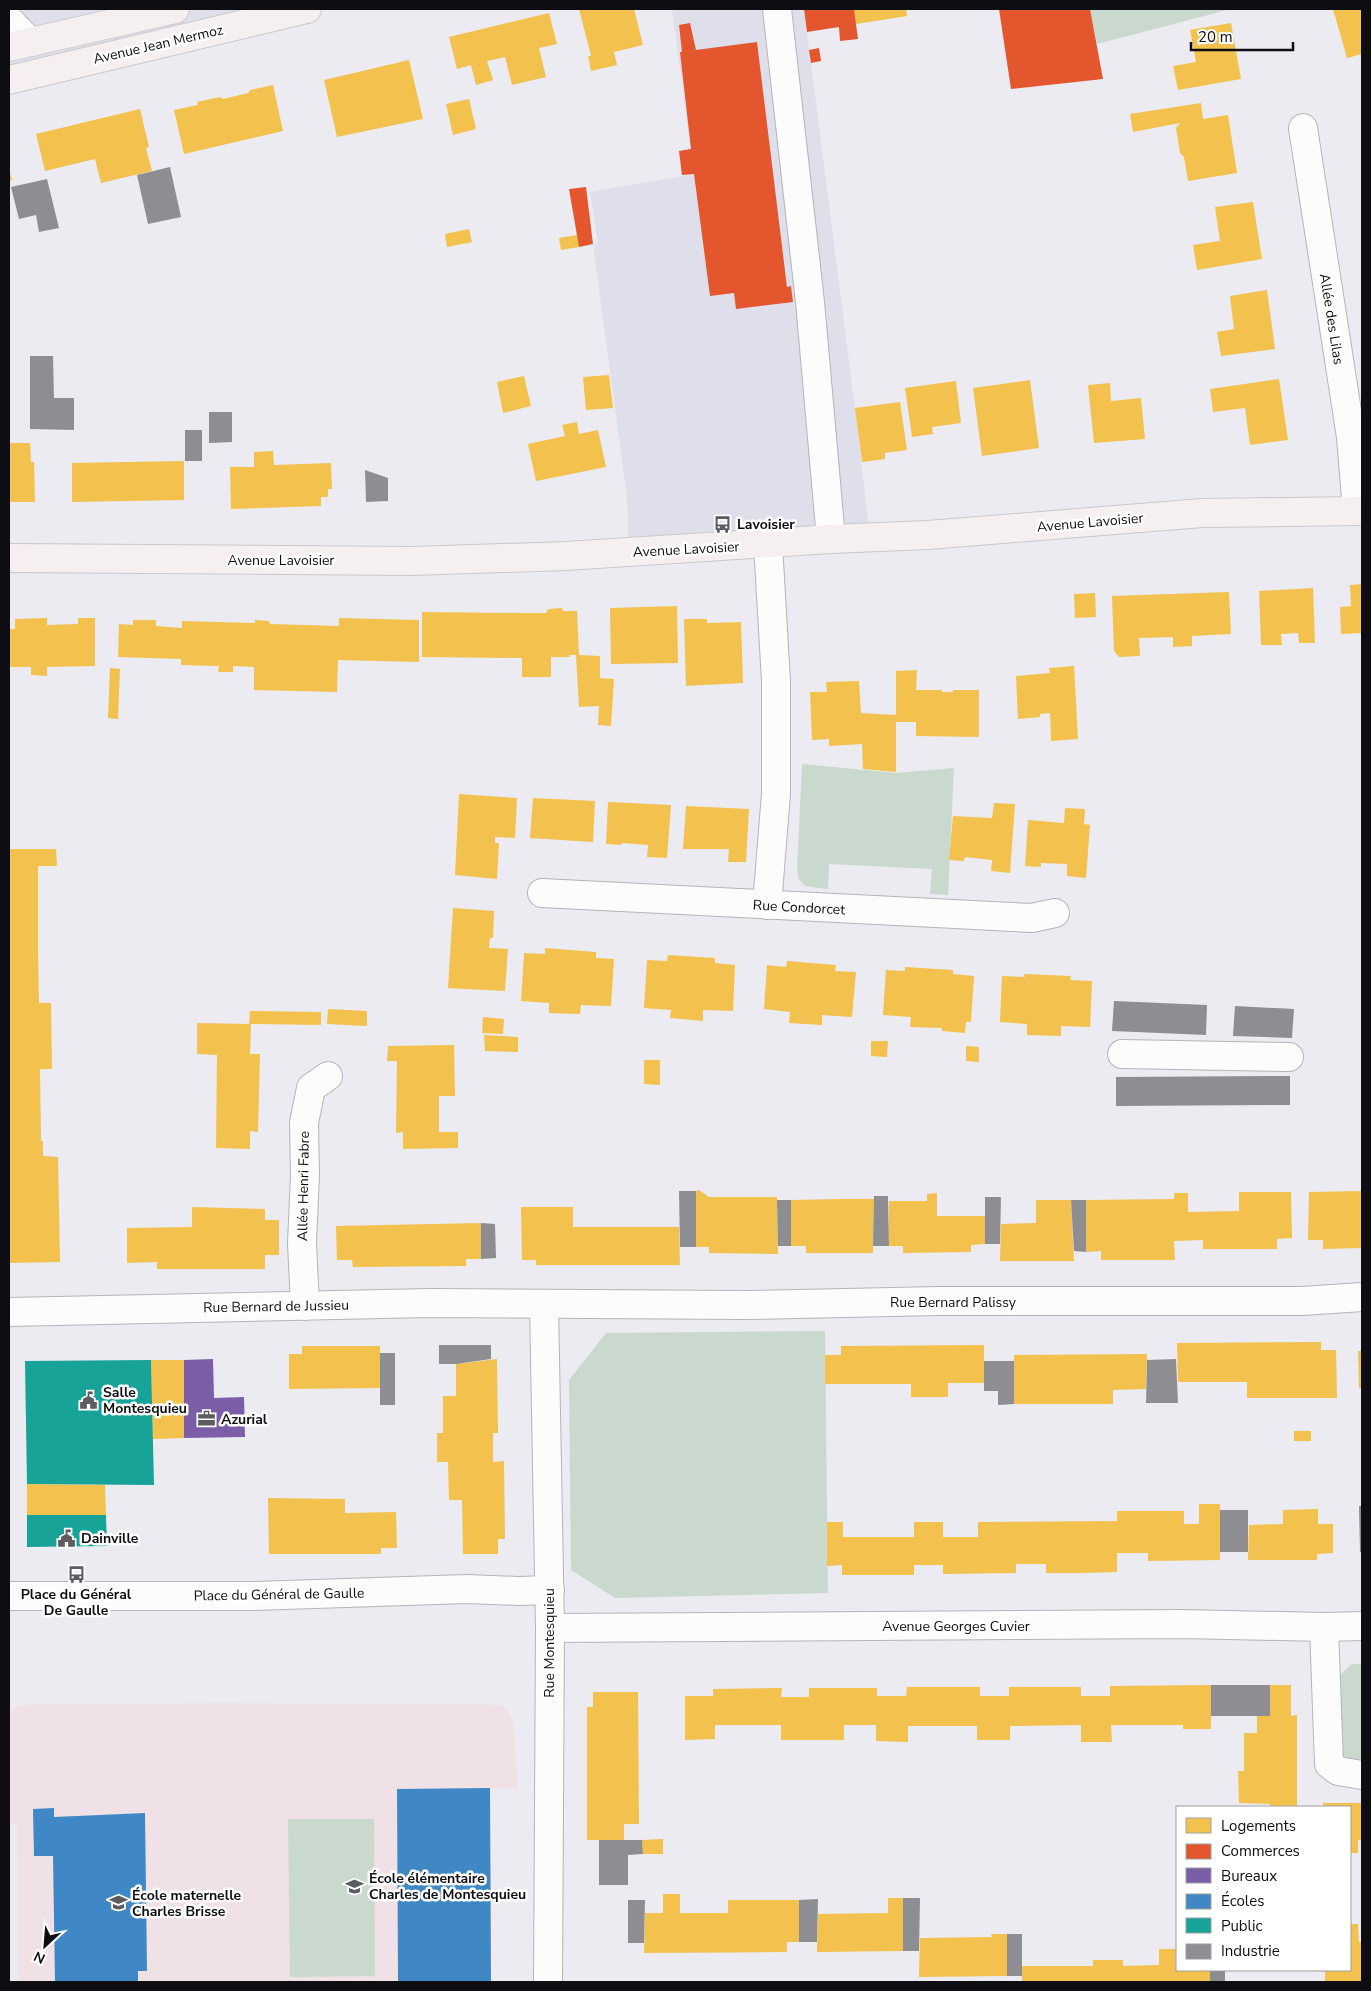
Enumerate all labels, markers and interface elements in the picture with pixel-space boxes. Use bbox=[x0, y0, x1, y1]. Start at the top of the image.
street label: Avenue Jean Mermoz bbox=[91, 20, 225, 69]
scale bar bbox=[1191, 20, 1294, 52]
text: 20 m bbox=[1198, 27, 1233, 47]
street label: Allée des Lilas bbox=[1315, 272, 1348, 366]
street label: Avenue Lavoisier bbox=[1036, 508, 1144, 537]
bus stop icon: Lavoisier bbox=[713, 514, 733, 534]
place label: Lavoisier bbox=[737, 515, 795, 534]
street label: Avenue Lavoisier bbox=[632, 537, 740, 562]
street label: Avenue Lavoisier bbox=[228, 551, 334, 570]
street label: Rue Condorcet bbox=[752, 896, 846, 919]
street label: Allée Henri Fabre bbox=[293, 1131, 314, 1241]
street label: Rue Bernard Palissy bbox=[890, 1293, 1017, 1312]
street label: Rue Bernard de Jussieu bbox=[203, 1296, 349, 1317]
place label: Salle Montesquieu bbox=[103, 1383, 187, 1418]
public building icon: Salle Montesquieu bbox=[79, 1390, 99, 1410]
office icon: Azurial bbox=[197, 1409, 217, 1429]
place label: Azurial bbox=[221, 1410, 268, 1429]
public building icon: Dainville bbox=[57, 1528, 77, 1548]
place label: Dainville bbox=[81, 1529, 139, 1548]
bus stop icon: Place du Général De Gaulle bbox=[66, 1564, 86, 1584]
street label: Place du Général de Gaulle bbox=[193, 1584, 365, 1605]
place label: Place du Général De Gaulle bbox=[21, 1585, 132, 1620]
street label: Rue Montesquieu bbox=[540, 1588, 559, 1698]
street label: Avenue Georges Cuvier bbox=[882, 1617, 1030, 1636]
legend bbox=[1176, 1806, 1351, 1971]
text: Logements bbox=[1221, 1816, 1296, 1836]
text: Commerces bbox=[1221, 1841, 1300, 1861]
text: Bureaux bbox=[1221, 1866, 1277, 1886]
place label: École élémentaire Charles de Montesquieu bbox=[369, 1869, 526, 1904]
school or university icon: École élémentaire Charles de Montesquieu bbox=[345, 1876, 365, 1896]
place label: École maternelle Charles Brisse bbox=[132, 1886, 242, 1921]
text: Écoles bbox=[1221, 1891, 1264, 1911]
school or university icon: École maternelle Charles Brisse bbox=[108, 1893, 128, 1913]
text: Public bbox=[1221, 1916, 1262, 1936]
north arrow bbox=[20, 1921, 70, 1971]
text: Industrie bbox=[1221, 1941, 1280, 1961]
text: N bbox=[31, 1946, 48, 1968]

